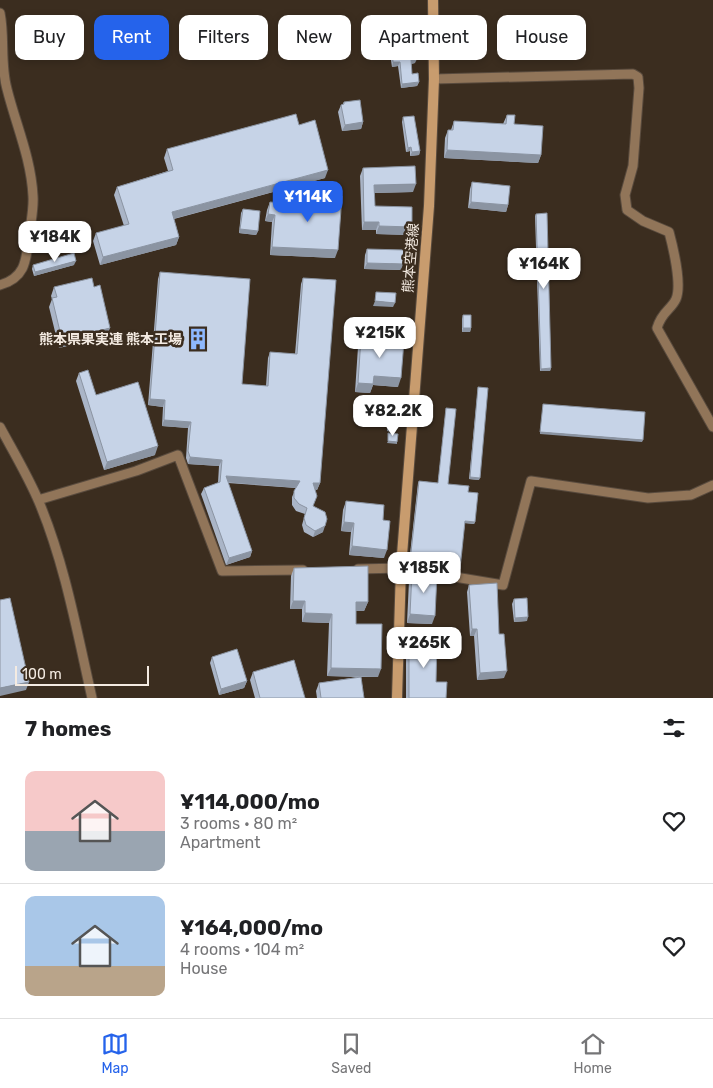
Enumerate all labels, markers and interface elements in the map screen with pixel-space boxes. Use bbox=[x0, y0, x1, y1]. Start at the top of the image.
chip: Buy bbox=[15, 15, 84, 60]
chip: Rent bbox=[94, 15, 169, 60]
chip: Filters bbox=[179, 15, 268, 60]
chip: New bbox=[278, 15, 351, 60]
chip: Apartment bbox=[361, 15, 487, 60]
chip: House bbox=[497, 15, 586, 60]
pin: ¥114K bbox=[273, 180, 343, 223]
text: ¥114K bbox=[284, 187, 332, 206]
pin: ¥184K bbox=[20, 220, 90, 263]
street label: 熊本空港線 bbox=[399, 222, 423, 294]
text: ¥184K bbox=[29, 227, 81, 246]
pin: ¥164K bbox=[509, 248, 579, 290]
text: ¥164K bbox=[519, 254, 569, 273]
pin: ¥215K bbox=[345, 316, 415, 359]
text: ¥215K bbox=[355, 323, 405, 342]
building icon: 熊本県果実連 熊本工場 bbox=[185, 326, 211, 352]
place label: 熊本県果実連 熊本工場 bbox=[39, 331, 182, 348]
pin: ¥82.2K bbox=[352, 394, 434, 437]
text: ¥82.2K bbox=[364, 401, 422, 420]
pin: ¥185K bbox=[389, 552, 459, 594]
text: ¥185K bbox=[399, 558, 449, 577]
pin: ¥265K bbox=[389, 626, 459, 669]
text: ¥265K bbox=[398, 633, 450, 652]
scale bar bbox=[15, 663, 149, 686]
text: 100 m bbox=[22, 666, 62, 683]
icon: filters bbox=[660, 714, 688, 742]
text: 7 homes bbox=[25, 716, 111, 741]
text: ¥114,000/mo bbox=[180, 789, 320, 814]
icon: home bbox=[65, 791, 125, 851]
icon: heart bbox=[660, 807, 688, 835]
text: 3 rooms · 80 m² bbox=[180, 814, 297, 833]
text: Apartment bbox=[180, 833, 260, 852]
text: ¥164,000/mo bbox=[180, 915, 323, 940]
icon: home bbox=[65, 916, 125, 976]
icon: heart bbox=[660, 932, 688, 960]
text: 4 rooms · 104 m² bbox=[180, 940, 304, 959]
text: House bbox=[180, 959, 227, 978]
tab: Map bbox=[101, 1030, 129, 1077]
tab: Saved bbox=[331, 1030, 371, 1077]
tab: Home bbox=[574, 1030, 612, 1077]

